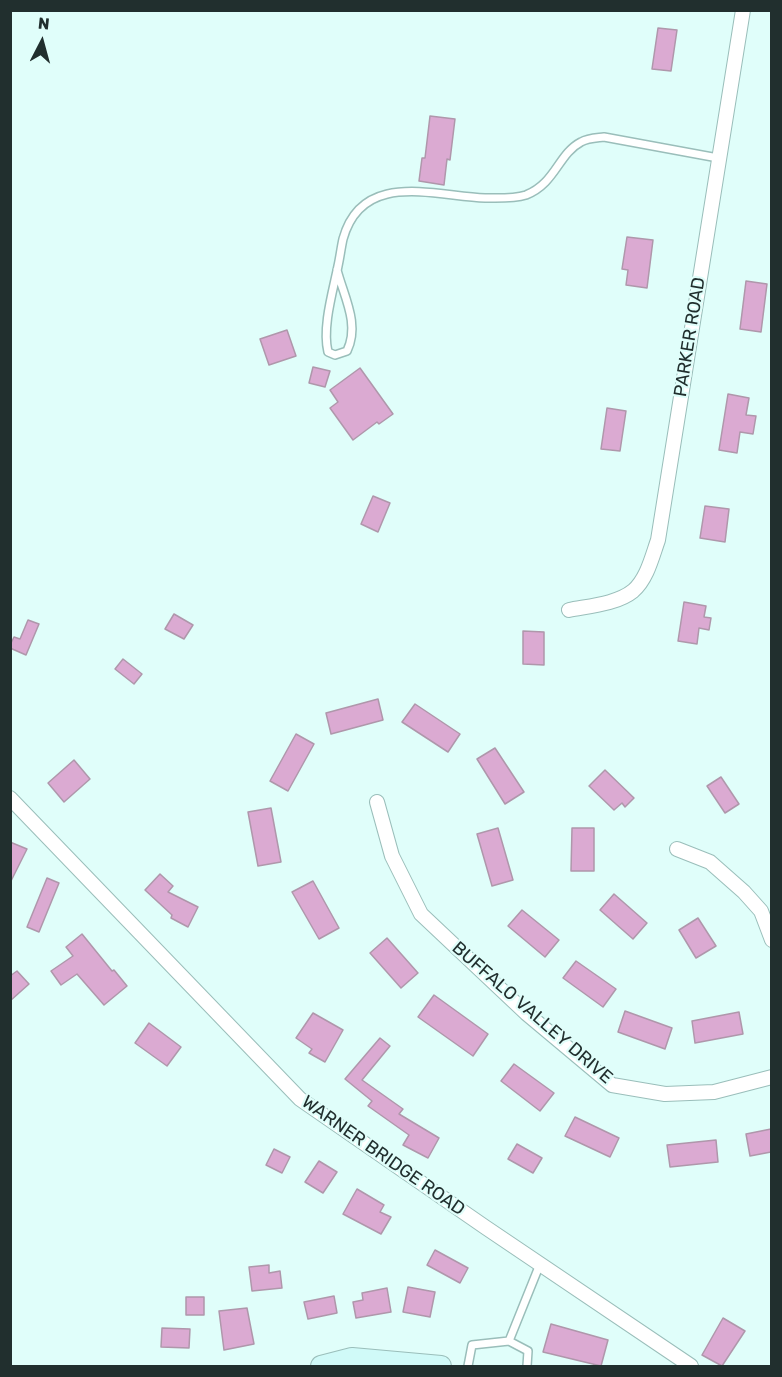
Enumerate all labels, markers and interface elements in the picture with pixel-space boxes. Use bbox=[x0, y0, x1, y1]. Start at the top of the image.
north arrow bbox=[12, 12, 72, 72]
text: N bbox=[37, 14, 51, 34]
street label: PARKER ROAD bbox=[670, 276, 710, 398]
street label: BUFFALO VALLEY DRIVE bbox=[447, 937, 617, 1089]
street label: WARNER BRIDGE ROAD bbox=[297, 1091, 469, 1221]

